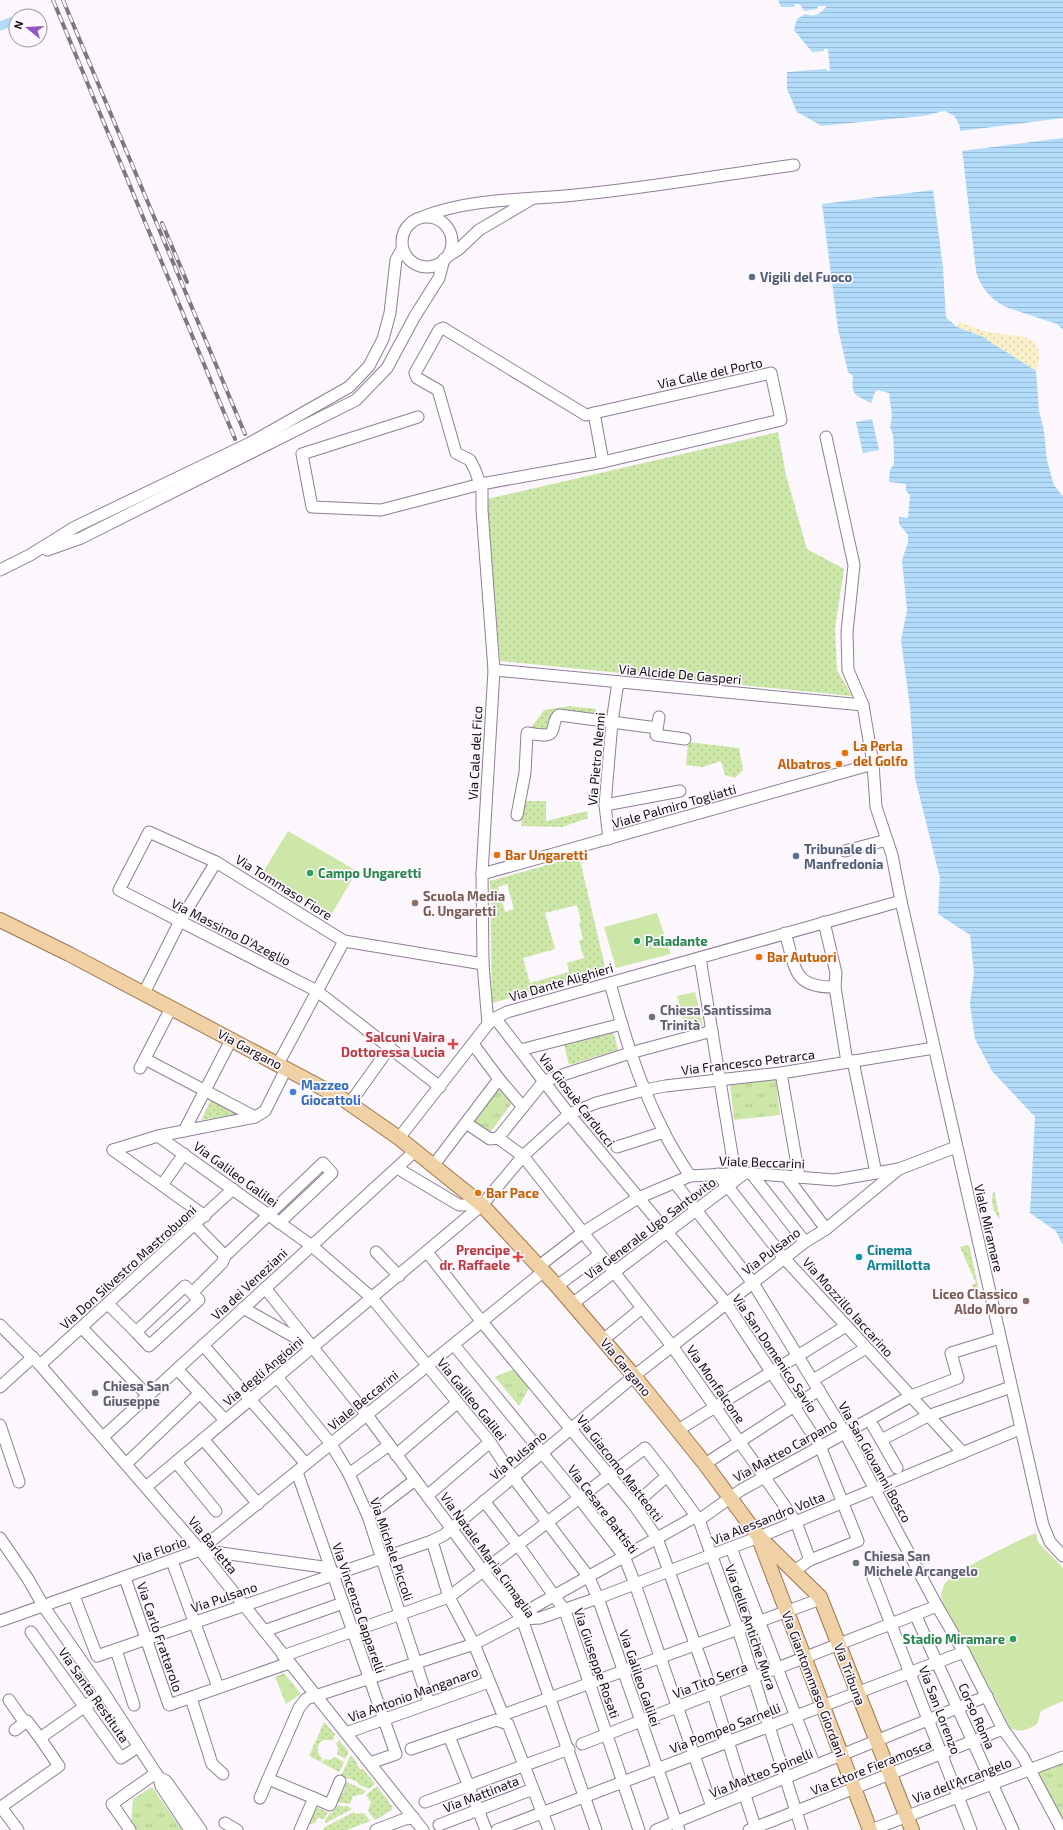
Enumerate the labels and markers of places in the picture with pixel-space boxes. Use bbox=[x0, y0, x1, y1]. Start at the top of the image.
place label: Vigili del Fuoco bbox=[760, 269, 853, 285]
marker: Vigili del Fuoco bbox=[747, 272, 757, 282]
place label: La Perla del Golfo bbox=[853, 738, 908, 769]
marker: La Perla del Golfo bbox=[840, 748, 850, 758]
place label: Albatros bbox=[778, 756, 831, 772]
marker: Albatros bbox=[834, 759, 844, 769]
place label: Tribunale di Manfredonia bbox=[804, 841, 883, 872]
place label: Bar Ungaretti bbox=[505, 847, 588, 863]
marker: Bar Ungaretti bbox=[492, 850, 502, 860]
marker: Tribunale di Manfredonia bbox=[791, 851, 801, 861]
place label: Campo Ungaretti bbox=[318, 865, 421, 881]
marker: Campo Ungaretti bbox=[305, 868, 315, 878]
place label: Scuola Media G. Ungaretti bbox=[423, 888, 505, 919]
marker: Scuola Media G. Ungaretti bbox=[410, 898, 420, 908]
place label: Paladante bbox=[645, 933, 708, 949]
marker: Paladante bbox=[632, 936, 642, 946]
place label: Bar Autuori bbox=[767, 949, 837, 965]
marker: Bar Autuori bbox=[754, 952, 764, 962]
place label: Chiesa Santissima Trinità bbox=[660, 1002, 772, 1033]
marker: Chiesa Santissima Trinità bbox=[647, 1012, 657, 1022]
place label: Salcuni Vaira Dottoressa Lucia bbox=[341, 1029, 445, 1060]
marker: Salcuni Vaira Dottoressa Lucia bbox=[448, 1039, 458, 1049]
place label: Mazzeo Giocattoli bbox=[301, 1077, 361, 1108]
marker: Mazzeo Giocattoli bbox=[288, 1087, 298, 1097]
place label: Bar Pace bbox=[486, 1185, 539, 1201]
marker: Bar Pace bbox=[473, 1188, 483, 1198]
place label: Prencipe dr. Raffaele bbox=[439, 1242, 510, 1273]
place label: Cinema Armillotta bbox=[867, 1242, 930, 1273]
marker: Prencipe dr. Raffaele bbox=[513, 1252, 523, 1262]
marker: Cinema Armillotta bbox=[854, 1252, 864, 1262]
place label: Liceo Classico Aldo Moro bbox=[932, 1286, 1018, 1317]
marker: Liceo Classico Aldo Moro bbox=[1021, 1296, 1031, 1306]
place label: Chiesa San Giuseppe bbox=[103, 1378, 170, 1409]
marker: Chiesa San Giuseppe bbox=[90, 1388, 100, 1398]
place label: Chiesa San Michele Arcangelo bbox=[864, 1548, 978, 1579]
marker: Chiesa San Michele Arcangelo bbox=[851, 1558, 861, 1568]
place label: Stadio Miramare bbox=[903, 1631, 1005, 1647]
marker: Stadio Miramare bbox=[1008, 1634, 1018, 1644]

